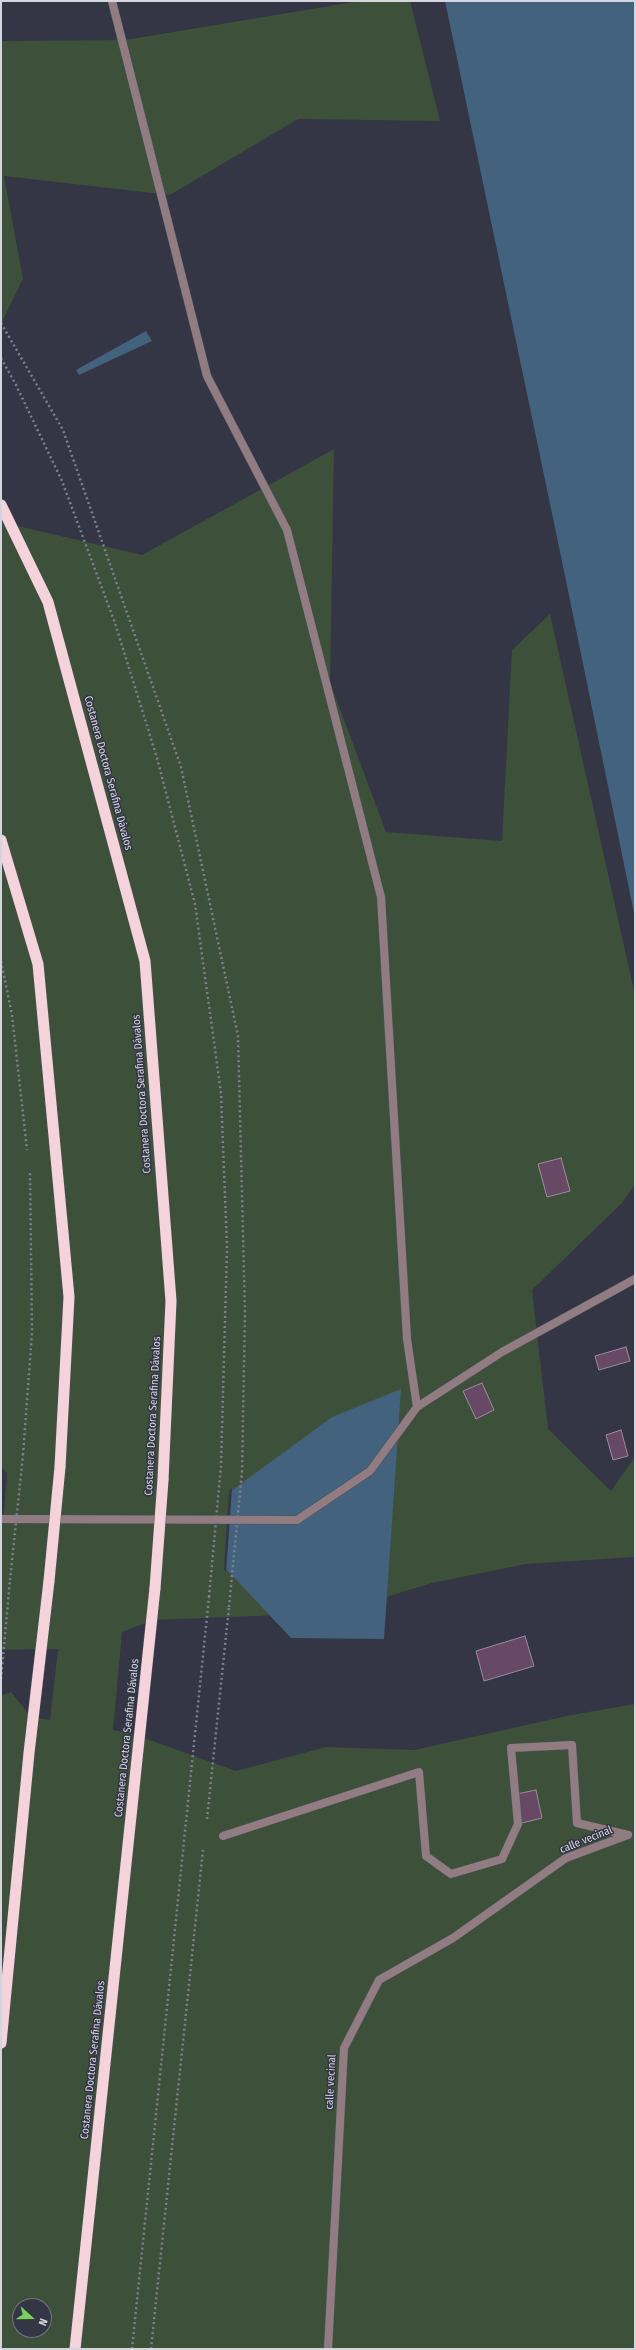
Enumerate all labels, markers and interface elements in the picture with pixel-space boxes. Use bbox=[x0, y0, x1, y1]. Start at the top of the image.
street label: Costanera Doctora Serafina Dávalos bbox=[81, 694, 135, 852]
street label: Costanera Doctora Serafina Dávalos bbox=[130, 1014, 154, 1174]
street label: Costanera Doctora Serafina Dávalos bbox=[142, 1336, 164, 1496]
street label: Costanera Doctora Serafina Dávalos bbox=[112, 1658, 142, 1818]
street label: calle vecinal bbox=[558, 1824, 614, 1856]
street label: Costanera Doctora Serafina Dávalos bbox=[78, 1980, 108, 2140]
street label: calle vecinal bbox=[323, 2054, 339, 2110]
north arrow bbox=[12, 2298, 52, 2338]
text: N bbox=[35, 2317, 50, 2328]

